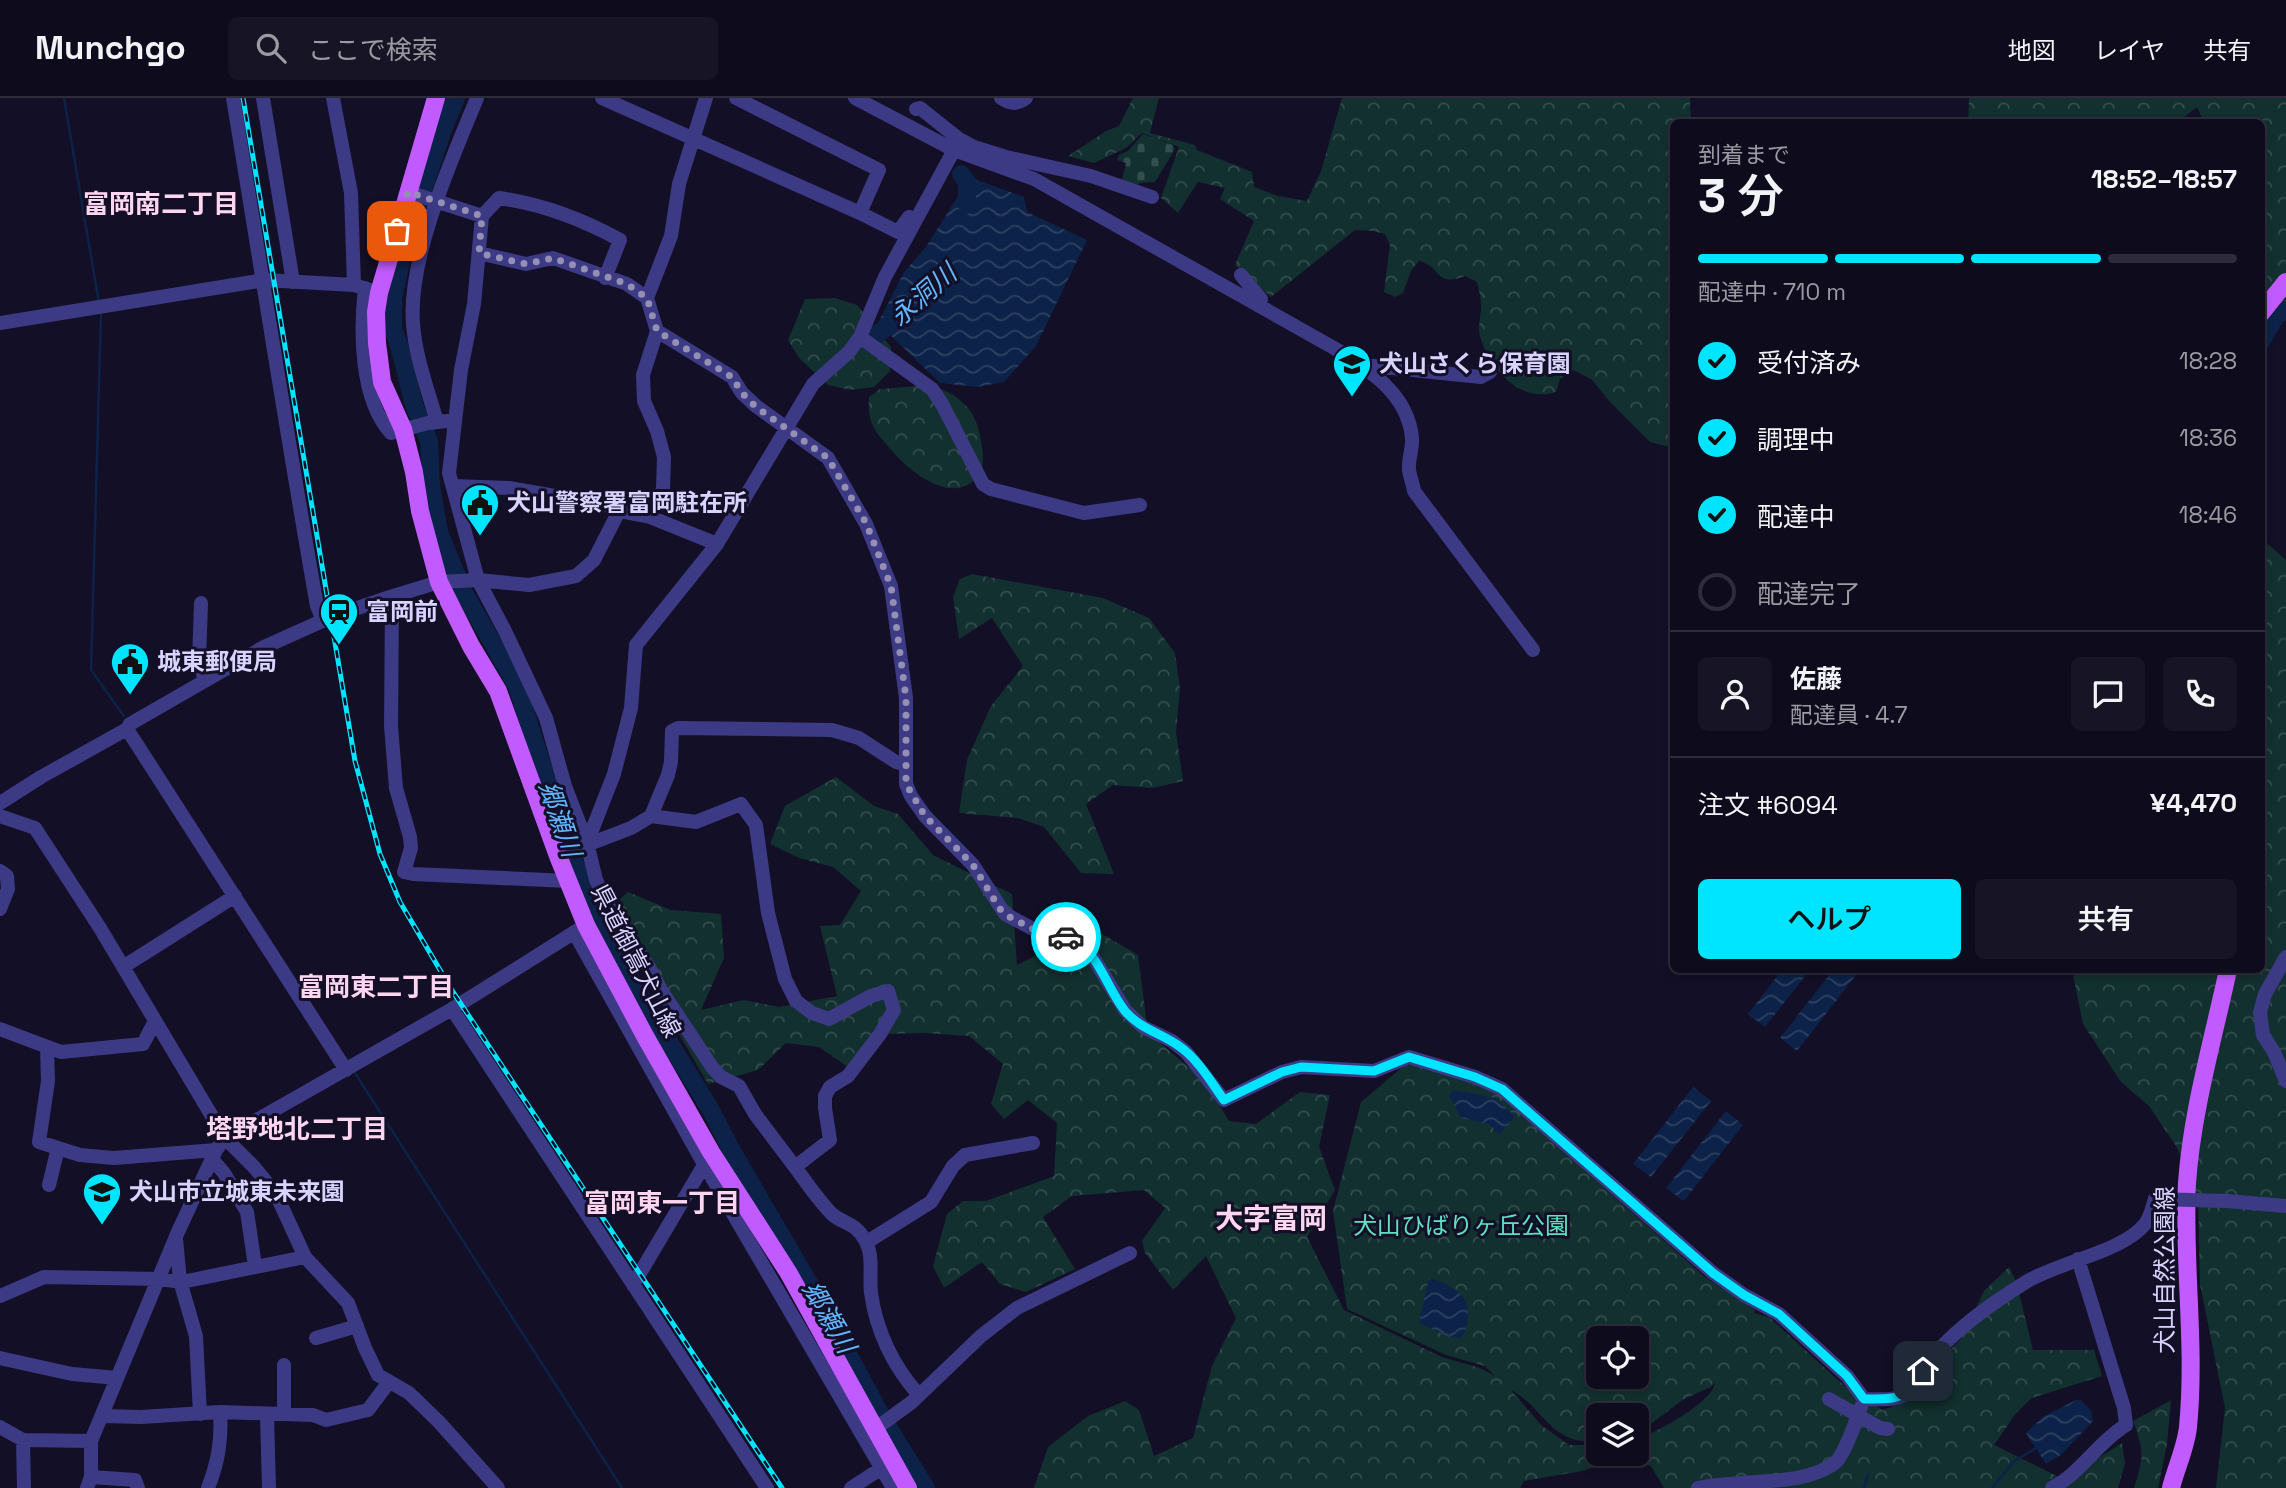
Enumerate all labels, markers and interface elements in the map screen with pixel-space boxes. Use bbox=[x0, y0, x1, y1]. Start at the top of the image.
search box bbox=[228, 17, 718, 80]
text: Munchgo bbox=[35, 27, 186, 69]
icon: search bbox=[252, 29, 290, 67]
text: ここで検索 bbox=[308, 33, 438, 67]
text: 地図 bbox=[2008, 35, 2056, 66]
text: レイヤ bbox=[2094, 35, 2165, 66]
text: 共有 bbox=[2203, 35, 2251, 66]
text: 到着まで bbox=[1698, 140, 1790, 170]
text: 18:52–18:57 bbox=[2091, 162, 2237, 196]
text: 3 分 bbox=[1698, 167, 1784, 225]
district label: 富岡南二丁目 bbox=[83, 187, 239, 221]
pin bbox=[367, 201, 427, 261]
icon: bag bbox=[378, 212, 416, 250]
water label: 永洞川 bbox=[882, 255, 966, 333]
text: 配達中 · 710 m bbox=[1698, 277, 1846, 307]
icon: check bbox=[1698, 342, 1736, 380]
school or university icon: 犬山さくら保育園 bbox=[1331, 343, 1373, 398]
text: 受付済み bbox=[1757, 346, 1861, 380]
text: 18:28 bbox=[2179, 346, 2237, 376]
place label: 犬山さくら保育園 bbox=[1379, 348, 1571, 379]
icon: check bbox=[1698, 419, 1736, 457]
text: 調理中 bbox=[1757, 423, 1835, 457]
text: 18:36 bbox=[2179, 423, 2237, 453]
public building icon: 犬山警察署富岡駐在所 bbox=[459, 482, 501, 537]
place label: 犬山警察署富岡駐在所 bbox=[507, 487, 747, 518]
icon: check bbox=[1698, 496, 1736, 534]
text: 配達中 bbox=[1757, 500, 1835, 534]
text: 18:46 bbox=[2179, 500, 2237, 530]
text: 配達完了 bbox=[1757, 577, 1861, 611]
station icon: 富岡前 bbox=[318, 591, 360, 646]
place label: 富岡前 bbox=[366, 596, 438, 627]
public building icon: 城東郵便局 bbox=[109, 641, 151, 696]
place label: 城東郵便局 bbox=[157, 646, 277, 677]
button: person bbox=[1698, 657, 1772, 731]
button: chat bbox=[2071, 657, 2145, 731]
button: phone bbox=[2163, 657, 2237, 731]
text: 佐藤 bbox=[1790, 662, 1842, 696]
text: 配達員 · 4.7 bbox=[1790, 700, 1907, 730]
water label: 郷瀬川 bbox=[531, 777, 590, 864]
text: ¥4,470 bbox=[2150, 786, 2237, 820]
text: 注文 #6094 bbox=[1698, 788, 1838, 822]
street label: 県道御嵩犬山線 bbox=[584, 879, 688, 1043]
button: ヘルプ bbox=[1698, 879, 1961, 959]
button: 共有 bbox=[1975, 879, 2237, 959]
courier bbox=[1031, 902, 1101, 972]
icon: car bbox=[1047, 918, 1085, 956]
district label: 富岡東二丁目 bbox=[298, 970, 454, 1004]
district label: 塔野地北二丁目 bbox=[206, 1112, 388, 1146]
school or university icon: 犬山市立城東未来園 bbox=[81, 1171, 123, 1226]
place label: 犬山市立城東未来園 bbox=[129, 1176, 345, 1207]
district label: 富岡東一丁目 bbox=[584, 1186, 740, 1220]
street label: 犬山自然公園線 bbox=[2149, 1186, 2180, 1354]
district label: 大字富岡 bbox=[1215, 1200, 1327, 1236]
park label: 犬山ひばりヶ丘公園 bbox=[1353, 1210, 1569, 1241]
water label: 郷瀬川 bbox=[795, 1275, 865, 1362]
map controls bbox=[1586, 1326, 1649, 1466]
button: locate bbox=[1586, 1326, 1649, 1389]
pin bbox=[1893, 1341, 1953, 1401]
icon: home bbox=[1904, 1352, 1942, 1390]
button: layers bbox=[1586, 1403, 1649, 1466]

